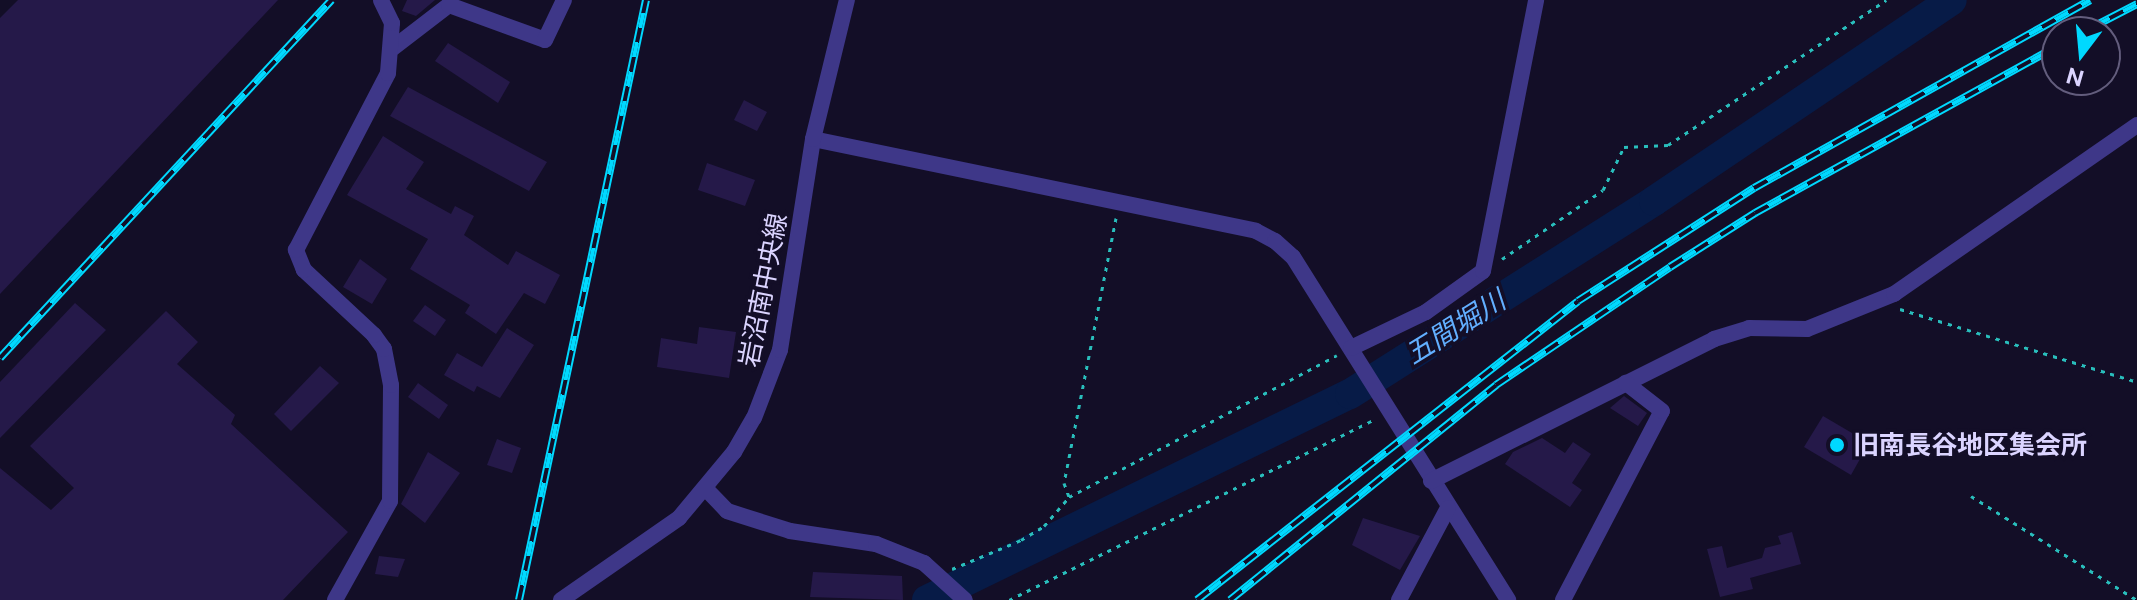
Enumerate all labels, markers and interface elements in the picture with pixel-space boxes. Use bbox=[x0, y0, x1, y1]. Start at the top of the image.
north arrow bbox=[2041, 16, 2121, 96]
text: N bbox=[2063, 62, 2087, 92]
street label: 岩沼南中央線 bbox=[733, 210, 793, 370]
water label: 五間堀川 bbox=[1399, 283, 1511, 371]
place label: 旧南長谷地区集会所 bbox=[1853, 429, 2087, 461]
marker: 旧南長谷地区集会所 bbox=[1828, 436, 1846, 454]

